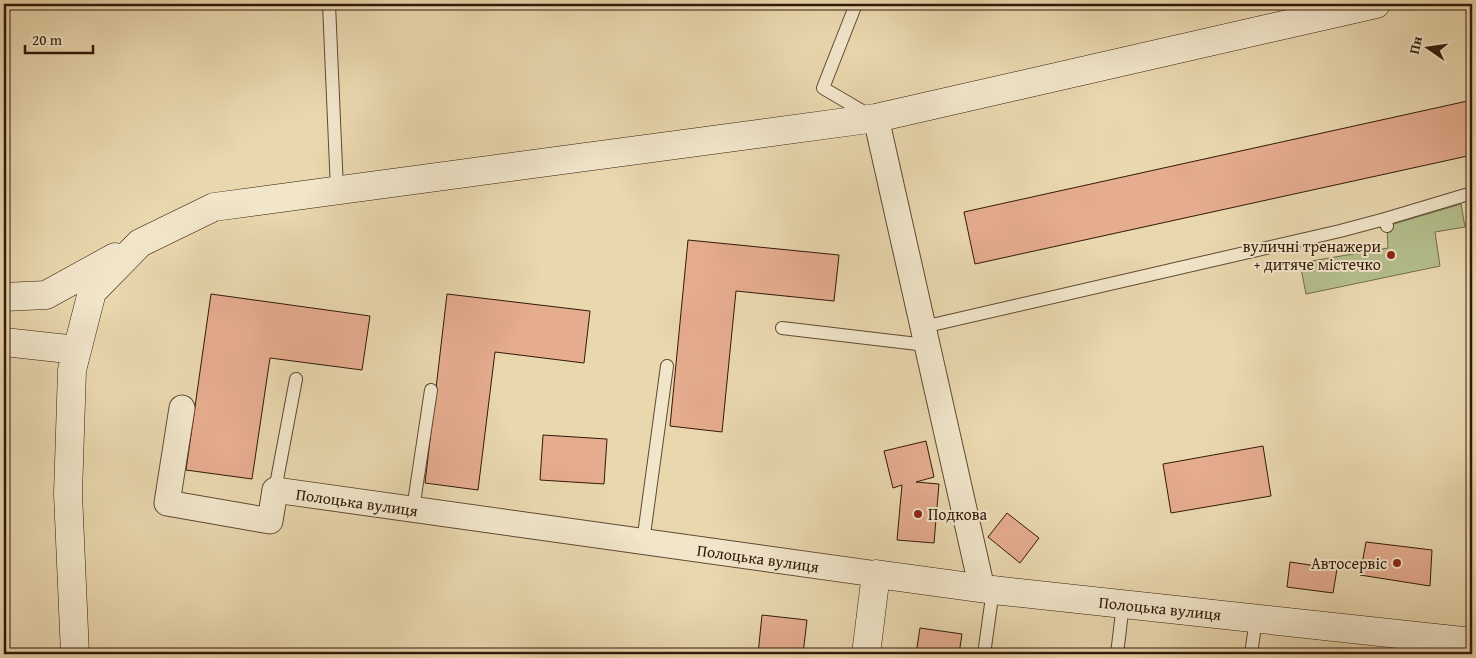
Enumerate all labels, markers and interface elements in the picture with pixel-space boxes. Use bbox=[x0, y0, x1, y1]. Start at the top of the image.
scale bar bbox=[25, 22, 92, 54]
north arrow bbox=[1404, 22, 1454, 72]
text: 20 m bbox=[32, 29, 63, 50]
text: Пн bbox=[1404, 34, 1427, 56]
place label: вуличні тренажери + дитяче містечко bbox=[1243, 234, 1381, 276]
marker: вуличні тренажери + дитяче містечко bbox=[1385, 249, 1397, 261]
street label: Полоцька вулиця bbox=[294, 482, 420, 522]
place label: Подкова bbox=[928, 502, 988, 526]
marker: Подкова bbox=[912, 508, 924, 520]
street label: Полоцька вулиця bbox=[695, 538, 821, 578]
place label: Автосервіс bbox=[1311, 551, 1387, 575]
marker: Автосервіс bbox=[1391, 557, 1403, 569]
street label: Полоцька вулиця bbox=[1098, 590, 1222, 626]

